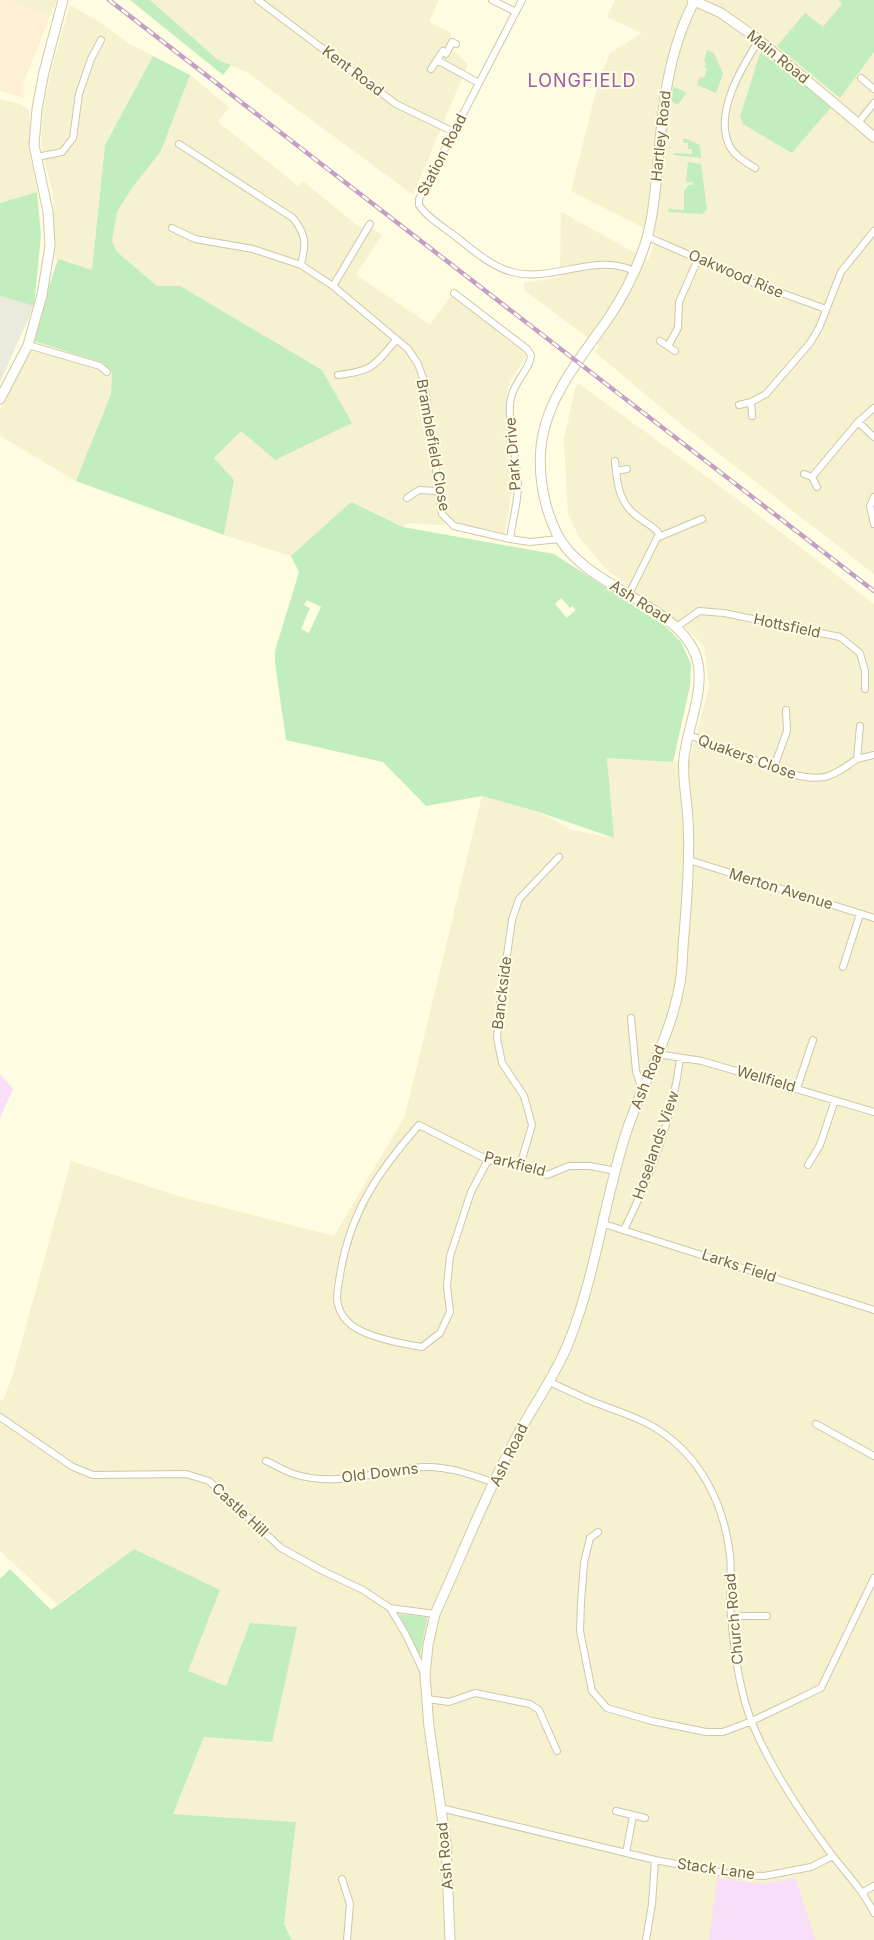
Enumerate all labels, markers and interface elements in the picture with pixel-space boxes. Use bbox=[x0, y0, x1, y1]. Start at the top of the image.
street label: Main Road bbox=[743, 26, 813, 88]
street label: Kent Road bbox=[319, 41, 388, 100]
district label: LONGFIELD bbox=[528, 70, 636, 91]
street label: Hartley Road bbox=[646, 90, 675, 182]
street label: Station Road bbox=[413, 110, 470, 199]
street label: Oakwood Rise bbox=[686, 245, 787, 302]
street label: Bramblefield Close bbox=[413, 377, 454, 512]
street label: Park Drive bbox=[500, 417, 525, 491]
street label: Ash Road bbox=[607, 576, 674, 628]
street label: Hottsfield bbox=[752, 609, 822, 642]
street label: Quakers Close bbox=[695, 730, 799, 783]
street label: Merton Avenue bbox=[727, 864, 835, 913]
street label: Banckside bbox=[488, 955, 515, 1031]
street label: Ash Road bbox=[626, 1042, 669, 1112]
street label: Wellfield bbox=[734, 1061, 798, 1096]
street label: Hoselands View bbox=[628, 1088, 683, 1202]
street label: Parkfield bbox=[482, 1147, 548, 1180]
street label: Larks Field bbox=[699, 1245, 779, 1286]
street label: Ash Road bbox=[485, 1420, 532, 1489]
street label: Old Downs bbox=[341, 1458, 419, 1487]
street label: Castle Hill bbox=[208, 1479, 273, 1541]
street label: Church Road bbox=[720, 1572, 747, 1666]
street label: Ash Road bbox=[432, 1822, 457, 1891]
street label: Stack Lane bbox=[676, 1854, 756, 1883]

